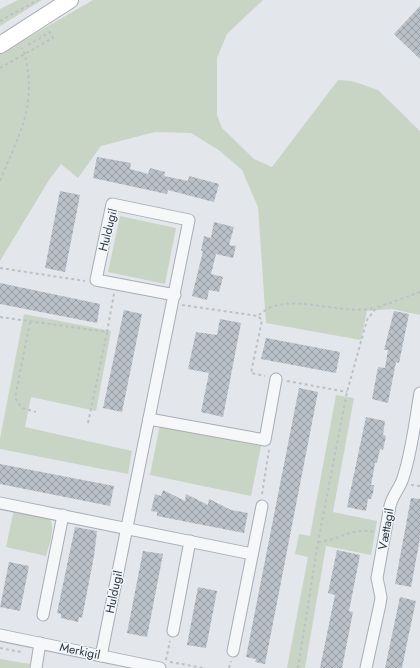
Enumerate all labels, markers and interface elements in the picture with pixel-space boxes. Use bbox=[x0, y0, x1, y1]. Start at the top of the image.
street label: Huldugil bbox=[94, 207, 122, 253]
street label: Vættagil bbox=[373, 507, 399, 551]
street label: Huldugil bbox=[101, 569, 127, 615]
street label: Merkigil bbox=[58, 638, 102, 664]

